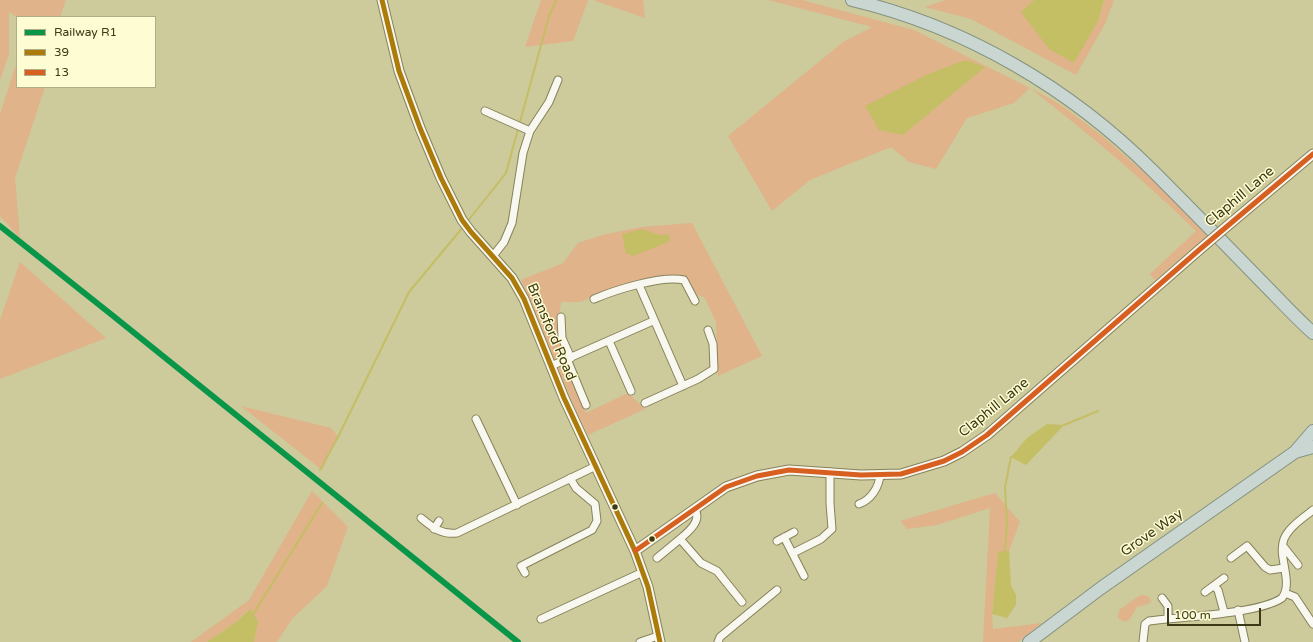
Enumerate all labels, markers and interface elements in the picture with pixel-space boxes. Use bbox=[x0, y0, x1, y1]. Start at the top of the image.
legend bbox=[16, 16, 156, 88]
text: Railway R1 bbox=[54, 25, 117, 39]
text: 39 bbox=[54, 45, 69, 59]
text: 13 bbox=[54, 65, 69, 79]
street label: Claphill Lane bbox=[1202, 163, 1278, 231]
street label: Bransford Road bbox=[523, 281, 579, 383]
street label: Claphill Lane bbox=[956, 375, 1032, 441]
unlabelled marker bbox=[610, 502, 620, 512]
street label: Grove Way bbox=[1118, 505, 1186, 561]
unlabelled marker bbox=[647, 534, 657, 544]
scale bar bbox=[1169, 600, 1263, 626]
text: 100 m bbox=[1174, 608, 1211, 622]

